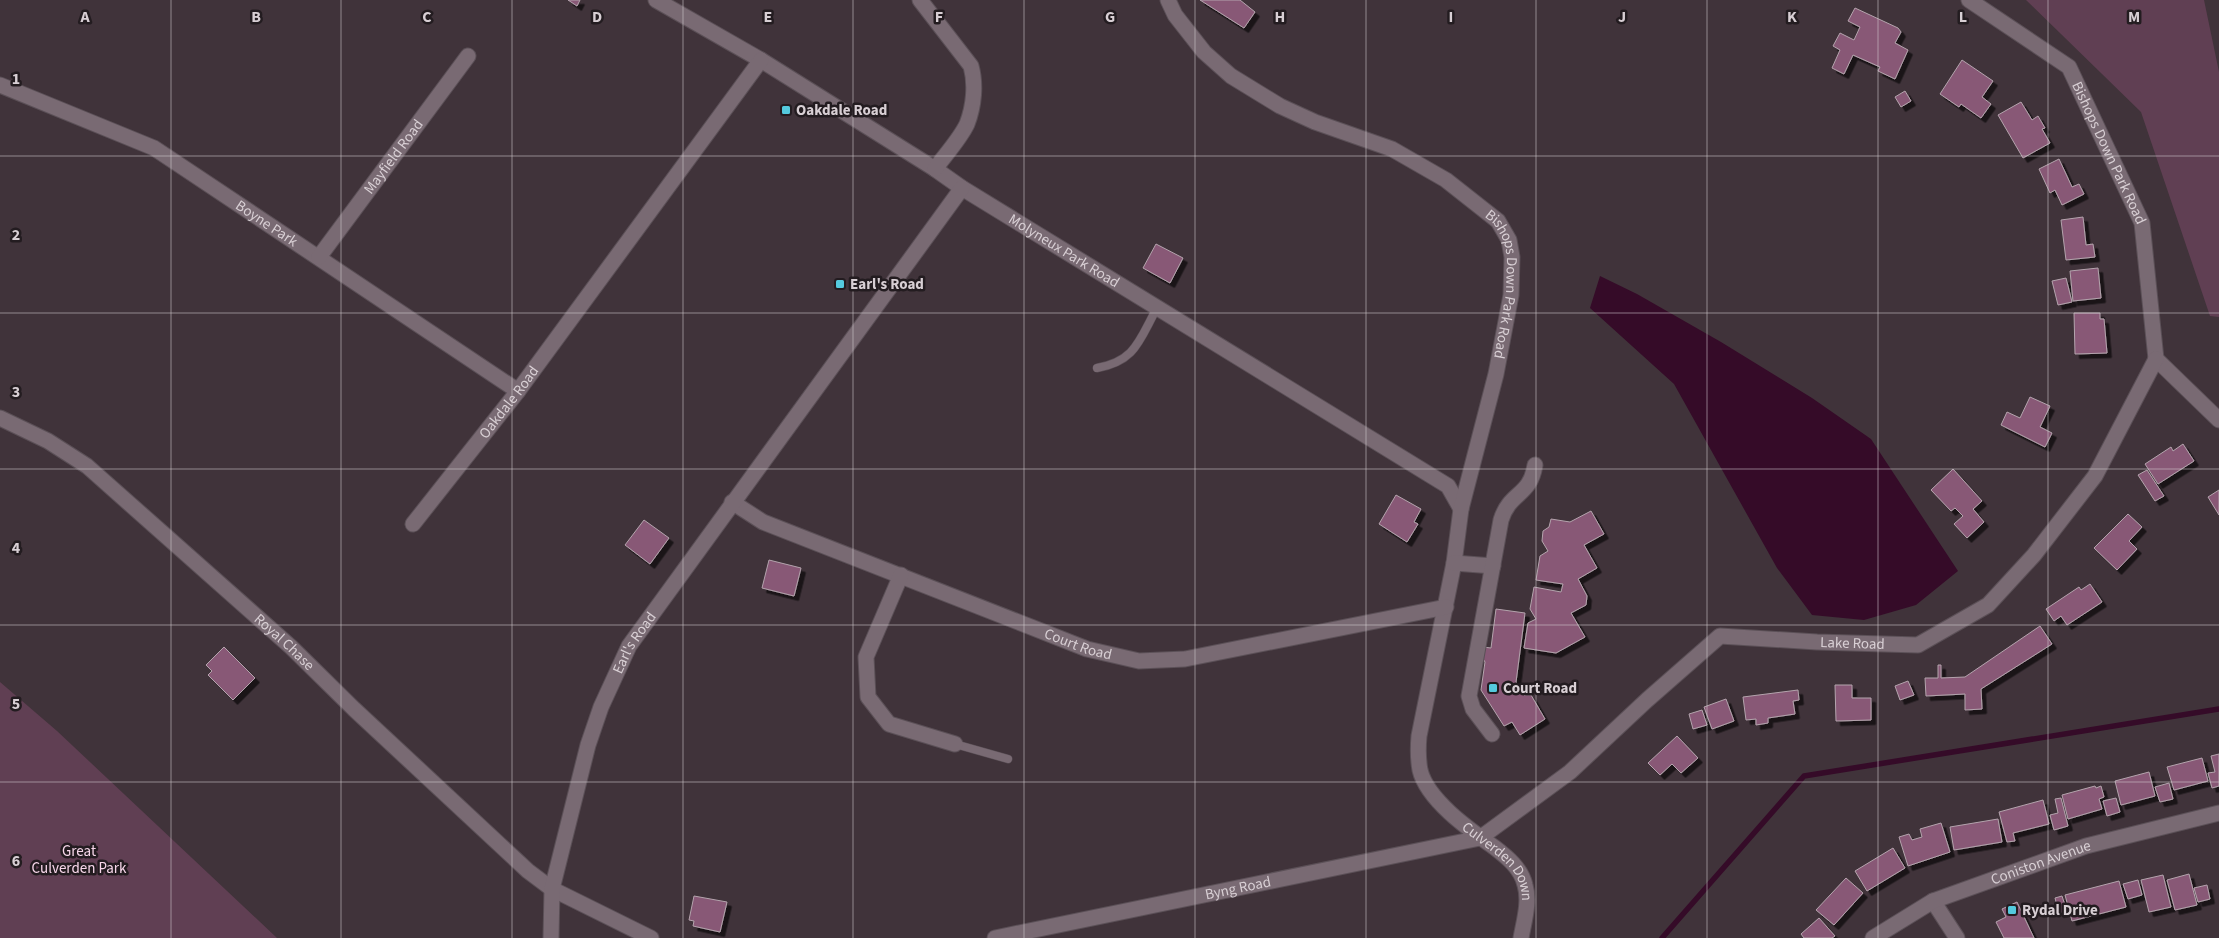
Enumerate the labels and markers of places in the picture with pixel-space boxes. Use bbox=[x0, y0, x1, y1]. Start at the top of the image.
place label: Oakdale Road bbox=[796, 100, 887, 121]
marker: Oakdale Road bbox=[780, 104, 792, 116]
place label: Earl's Road bbox=[850, 274, 924, 295]
marker: Earl's Road bbox=[834, 278, 846, 290]
place label: Court Road bbox=[1503, 678, 1577, 699]
marker: Court Road bbox=[1487, 682, 1499, 694]
place label: Rydal Drive bbox=[2022, 900, 2098, 921]
marker: Rydal Drive bbox=[2006, 904, 2018, 916]

